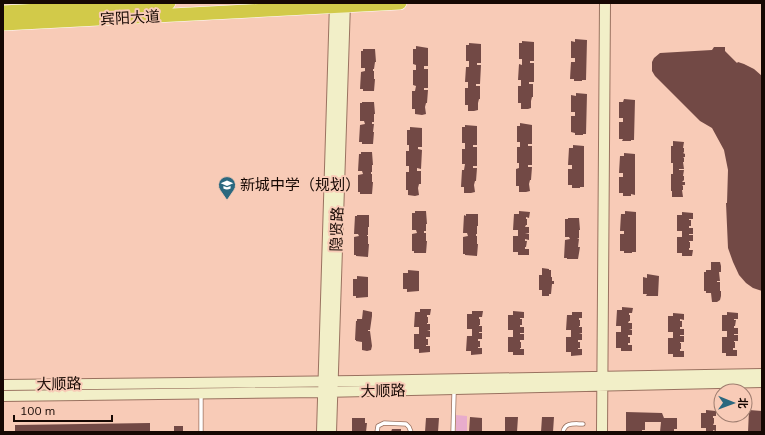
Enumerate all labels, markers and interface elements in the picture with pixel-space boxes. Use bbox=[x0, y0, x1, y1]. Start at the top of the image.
street label: 宾阳大道 bbox=[100, 6, 160, 29]
school or university icon: 新城中学（规划） bbox=[217, 175, 237, 200]
place label: 新城中学（规划） bbox=[240, 175, 360, 194]
street label: 隐贤路 bbox=[326, 206, 347, 252]
street label: 大顺路 bbox=[36, 374, 82, 393]
street label: 大顺路 bbox=[360, 381, 406, 400]
north arrow bbox=[713, 383, 753, 423]
scale bar bbox=[14, 397, 112, 423]
text: 北 bbox=[736, 398, 750, 409]
text: 100 m bbox=[20, 403, 55, 418]

